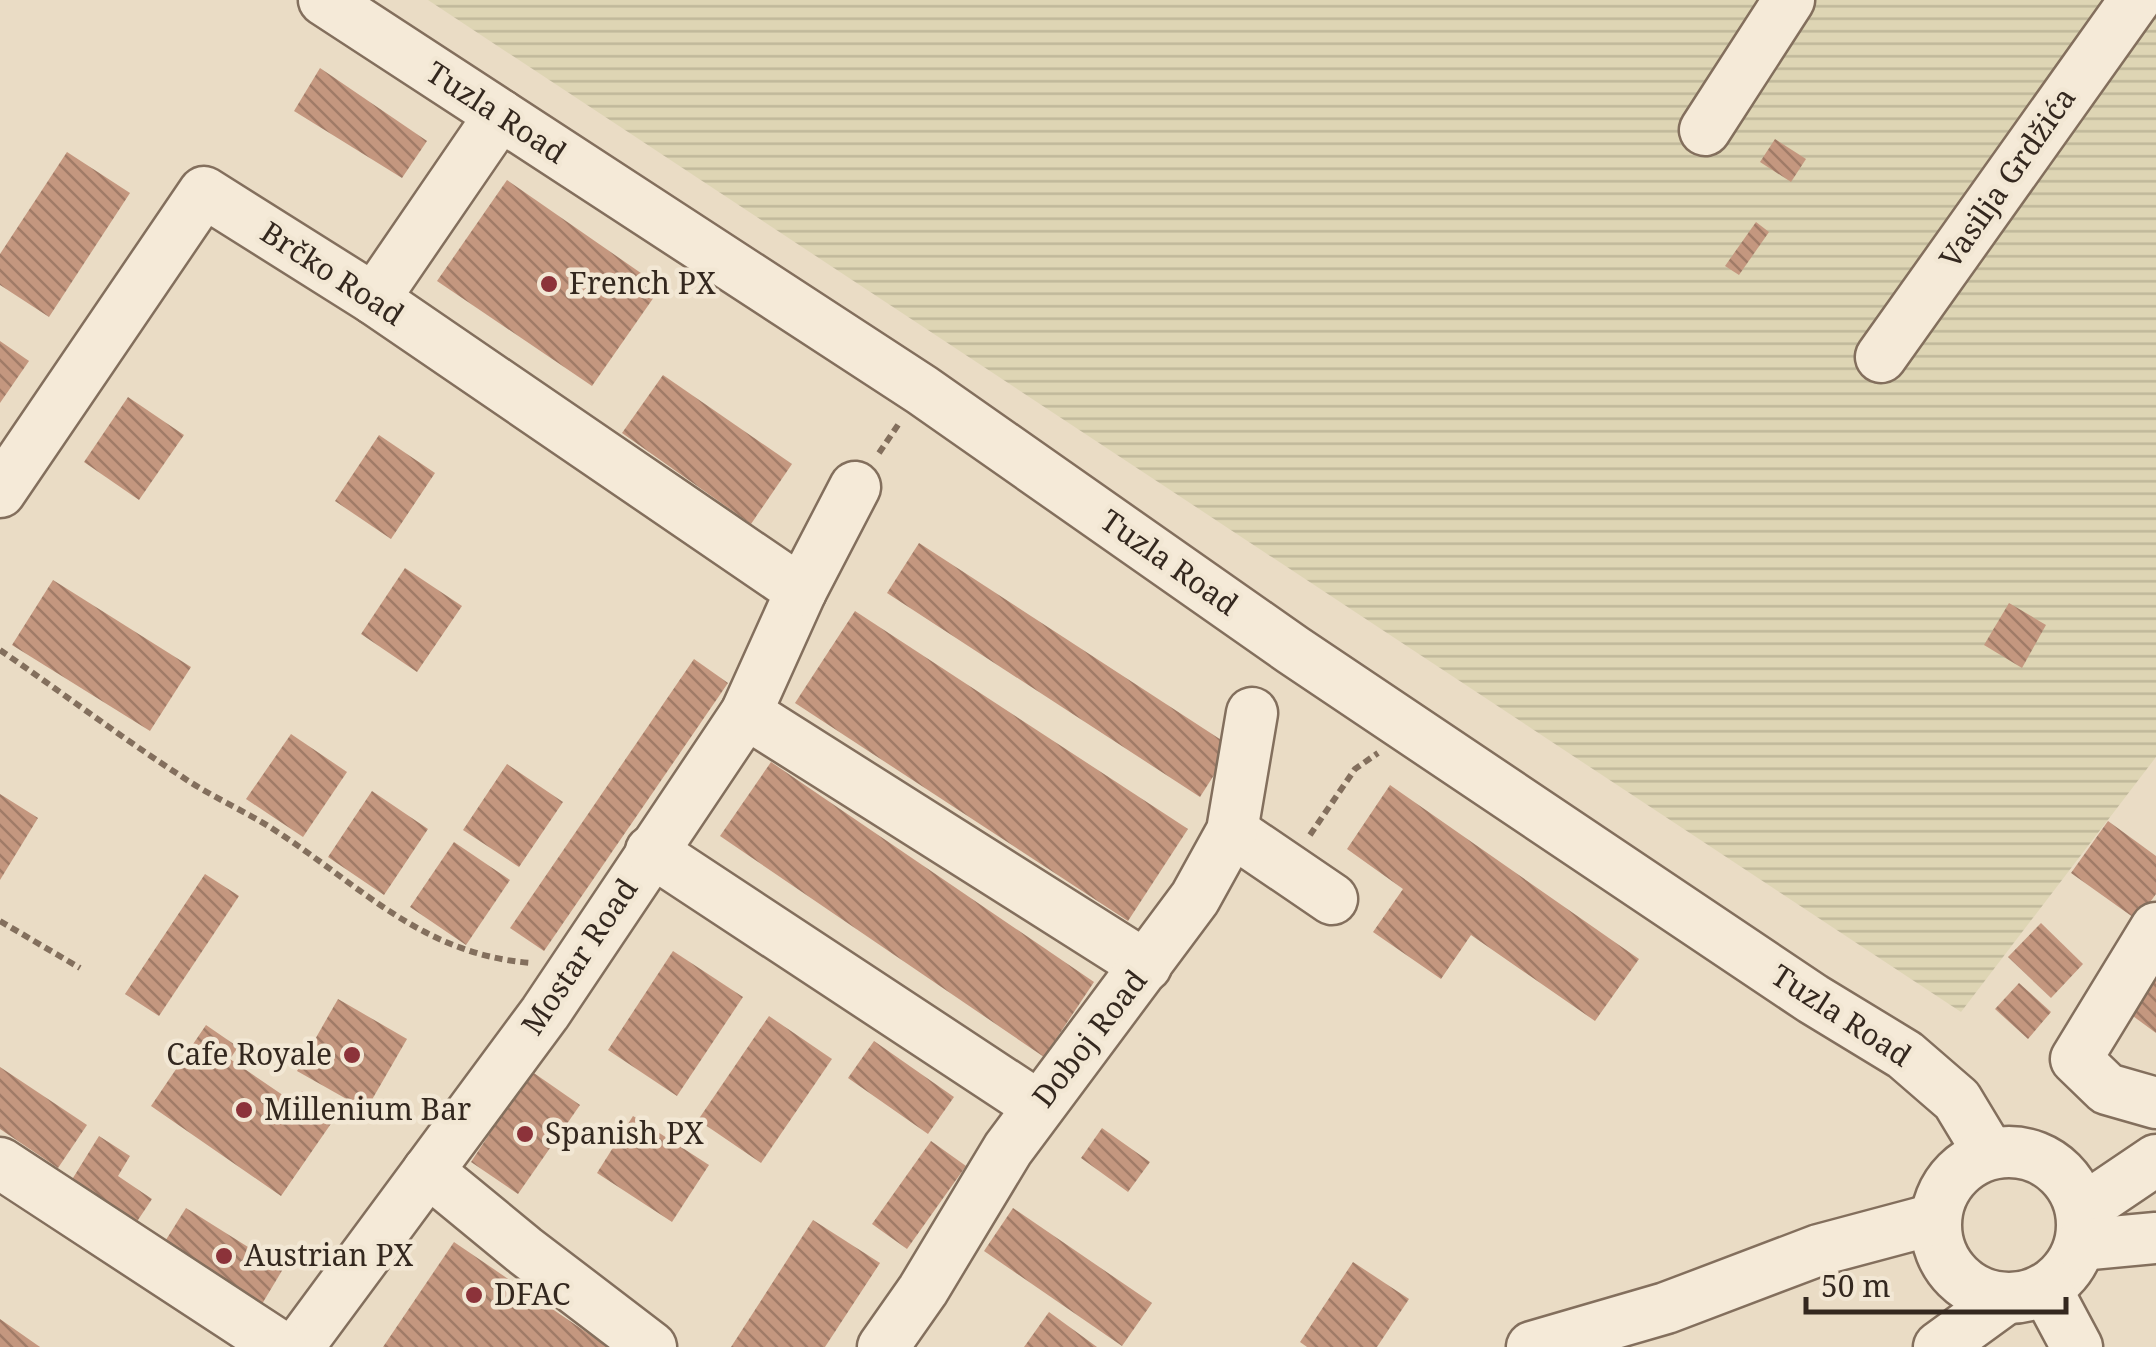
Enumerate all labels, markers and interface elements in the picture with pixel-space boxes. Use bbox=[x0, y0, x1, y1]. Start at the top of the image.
street label: Tuzla Road bbox=[419, 51, 575, 172]
street label: Vasilja Grdžića bbox=[1929, 79, 2084, 276]
street label: Brčko Road bbox=[253, 211, 412, 334]
place label: French PX bbox=[569, 262, 716, 303]
marker: French PX bbox=[538, 273, 560, 295]
street label: Tuzla Road bbox=[1093, 499, 1247, 624]
street label: Mostar Road bbox=[511, 870, 646, 1043]
street label: Tuzla Road bbox=[1764, 954, 1920, 1075]
street label: Doboj Road bbox=[1022, 961, 1155, 1115]
place label: Cafe Royale bbox=[166, 1033, 332, 1074]
marker: Cafe Royale bbox=[341, 1044, 363, 1066]
place label: Millenium Bar bbox=[264, 1088, 471, 1129]
marker: Millenium Bar bbox=[233, 1099, 255, 1121]
place label: Spanish PX bbox=[545, 1112, 704, 1153]
marker: Spanish PX bbox=[514, 1123, 536, 1145]
place label: Austrian PX bbox=[244, 1234, 414, 1275]
marker: Austrian PX bbox=[213, 1245, 235, 1267]
scale bar bbox=[1806, 1252, 2066, 1314]
text: 50 m bbox=[1821, 1265, 1891, 1306]
place label: DFAC bbox=[494, 1273, 570, 1314]
marker: DFAC bbox=[463, 1284, 485, 1306]

